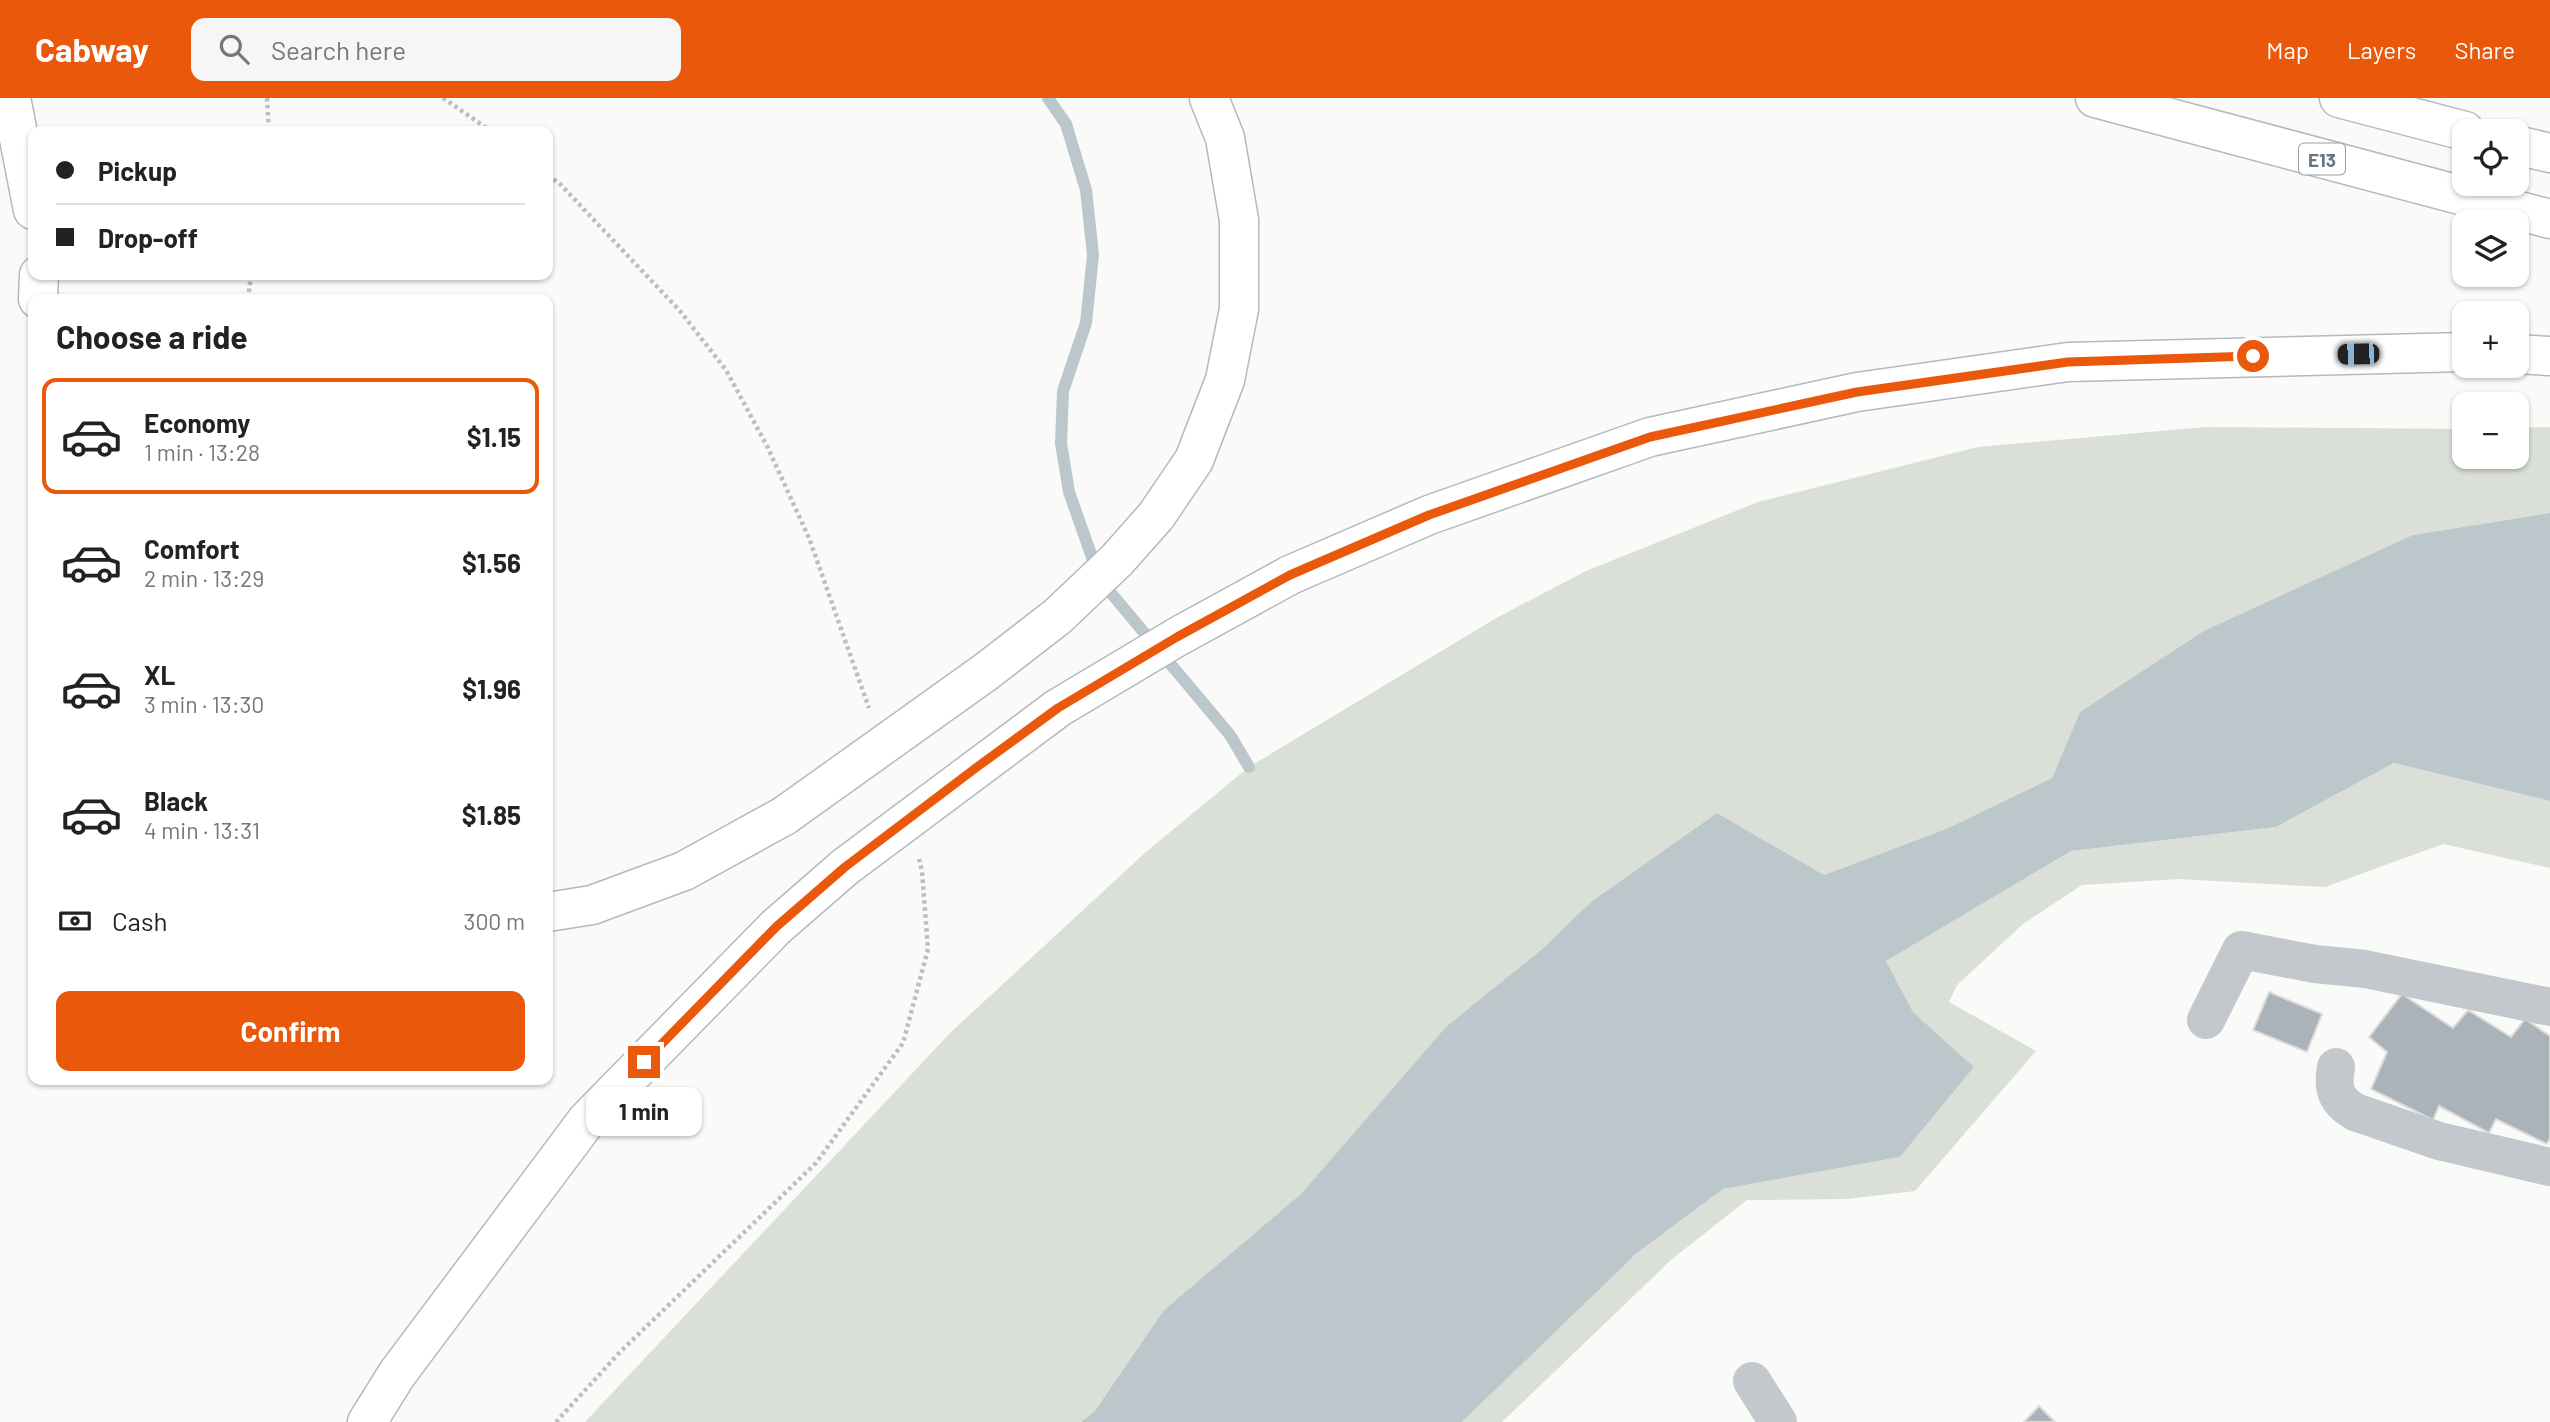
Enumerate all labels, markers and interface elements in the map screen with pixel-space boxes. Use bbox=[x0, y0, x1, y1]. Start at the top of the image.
search box bbox=[191, 18, 681, 81]
text: Cabway bbox=[35, 29, 149, 69]
icon: search bbox=[215, 30, 253, 68]
text: Search here bbox=[271, 34, 406, 65]
text: Map bbox=[2266, 35, 2309, 64]
text: Layers bbox=[2347, 35, 2416, 64]
text: Share bbox=[2454, 35, 2515, 64]
map controls bbox=[2452, 119, 2529, 469]
button: locate bbox=[2452, 119, 2529, 196]
road number: E13 bbox=[2299, 143, 2345, 174]
text: Pickup bbox=[98, 155, 177, 186]
button: layers bbox=[2452, 210, 2529, 287]
text: Drop-off bbox=[98, 222, 198, 253]
button: + bbox=[2452, 301, 2529, 378]
text: Choose a ride bbox=[56, 317, 248, 355]
route start bbox=[2237, 340, 2269, 372]
car bbox=[2337, 343, 2380, 365]
button: − bbox=[2452, 392, 2529, 469]
icon: car bbox=[60, 405, 123, 468]
text: Economy bbox=[144, 407, 250, 438]
text: $1.15 bbox=[467, 421, 521, 452]
text: 1 min · 13:28 bbox=[144, 438, 260, 466]
icon: car bbox=[60, 531, 123, 594]
text: Comfort bbox=[144, 533, 240, 564]
text: $1.56 bbox=[462, 547, 521, 578]
text: 2 min · 13:29 bbox=[144, 564, 264, 592]
icon: car bbox=[60, 657, 123, 720]
text: XL bbox=[144, 659, 175, 690]
text: $1.96 bbox=[462, 673, 521, 704]
text: 3 min · 13:30 bbox=[144, 690, 264, 718]
icon: car bbox=[60, 783, 123, 846]
text: Black bbox=[144, 785, 208, 816]
text: $1.85 bbox=[462, 799, 521, 830]
text: 4 min · 13:31 bbox=[144, 816, 260, 844]
icon: cash bbox=[56, 902, 94, 940]
text: Cash bbox=[112, 905, 167, 936]
text: 300 m bbox=[464, 907, 525, 935]
button: Confirm bbox=[56, 991, 525, 1071]
route end bbox=[628, 1046, 660, 1078]
callout: 1 min bbox=[586, 1086, 702, 1136]
text: 1 min bbox=[619, 1097, 669, 1125]

